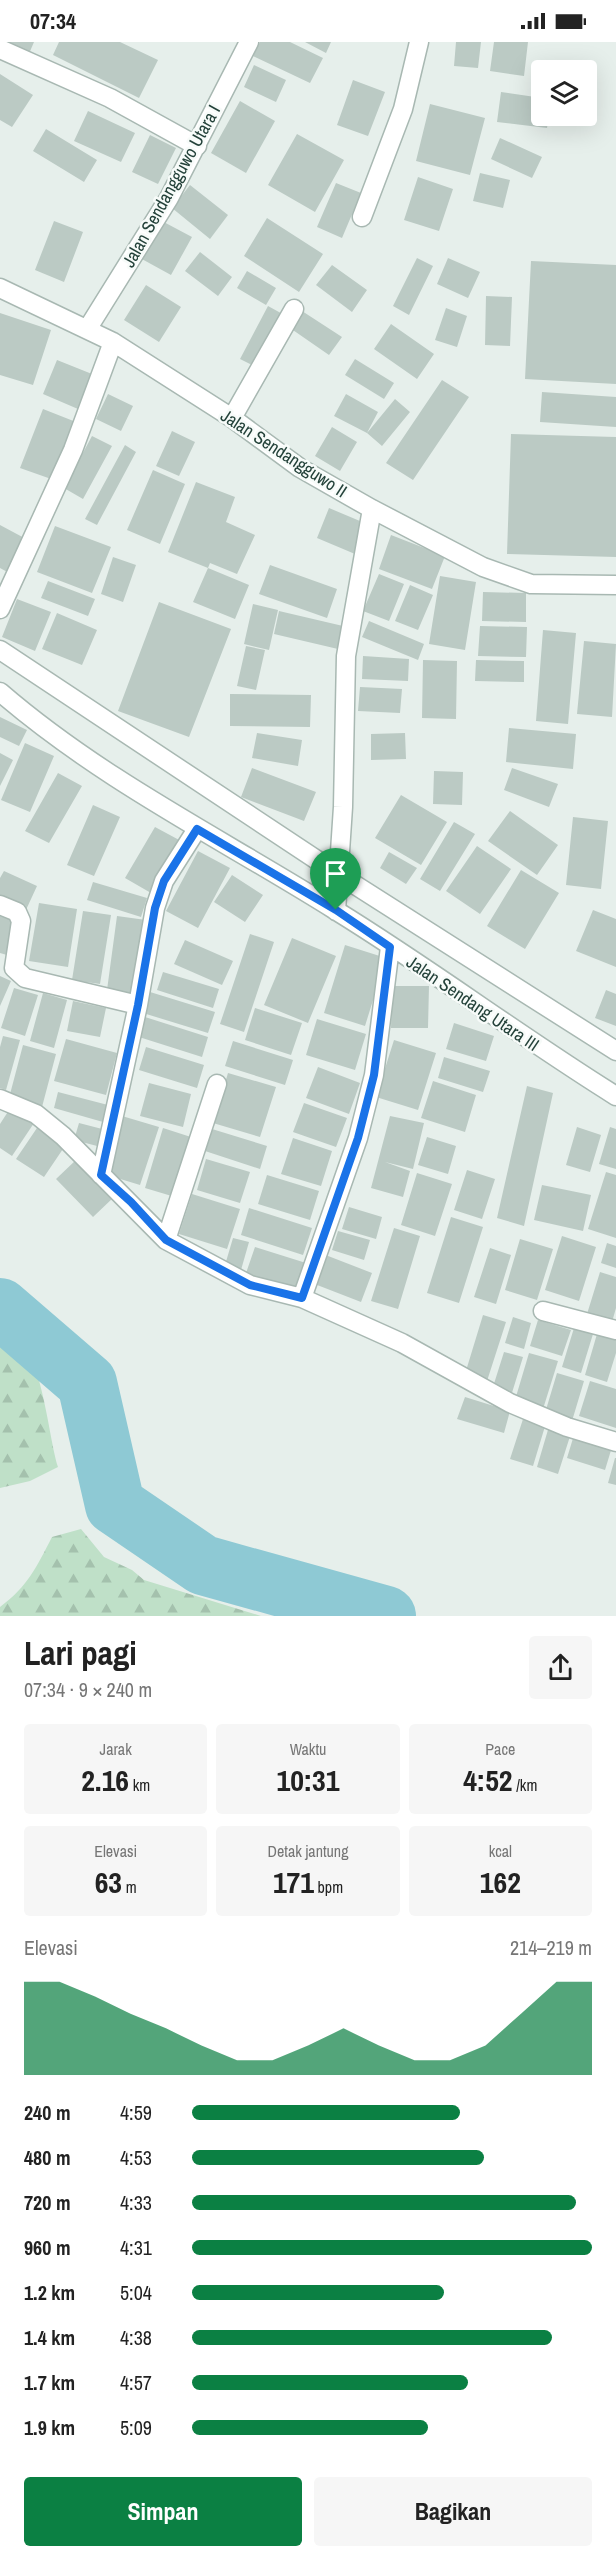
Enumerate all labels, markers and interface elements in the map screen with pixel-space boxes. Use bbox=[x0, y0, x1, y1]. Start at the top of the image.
text: 07:34 bbox=[30, 6, 76, 36]
map controls bbox=[531, 60, 597, 126]
button: layers bbox=[531, 60, 597, 126]
street label: Jalan Sendangguwo Utara I bbox=[116, 100, 226, 272]
street label: Jalan Sendangguwo II bbox=[216, 403, 352, 503]
pin bbox=[310, 848, 361, 910]
icon: arrive bbox=[319, 857, 352, 890]
street label: Jalan Sendang Utara III bbox=[402, 949, 544, 1057]
text: Lari pagi bbox=[24, 1631, 137, 1675]
button: share bbox=[529, 1636, 592, 1699]
text: 07:34 · 9 × 240 m bbox=[24, 1676, 152, 1703]
text: Jarak bbox=[100, 1738, 132, 1760]
text: Waktu bbox=[290, 1738, 326, 1760]
text: Pace bbox=[485, 1738, 515, 1760]
text: 2.16 bbox=[81, 1760, 129, 1800]
text: 10:31 bbox=[277, 1760, 339, 1800]
text: 4:52 bbox=[463, 1760, 513, 1800]
text: km bbox=[129, 1774, 150, 1796]
text: /km bbox=[513, 1774, 537, 1796]
text: Elevasi bbox=[94, 1840, 137, 1862]
text: Detak jantung bbox=[268, 1840, 348, 1862]
text: kcal bbox=[489, 1840, 512, 1862]
text: 63 bbox=[95, 1862, 122, 1902]
text: 171 bbox=[273, 1862, 314, 1902]
text: 162 bbox=[480, 1862, 521, 1902]
text: m bbox=[122, 1876, 137, 1898]
text: bpm bbox=[314, 1876, 343, 1898]
text: Elevasi bbox=[24, 1934, 78, 1961]
text: 214–219 m bbox=[510, 1934, 592, 1961]
text: 240 m bbox=[24, 2099, 71, 2126]
text: 4:59 bbox=[120, 2099, 152, 2126]
text: 480 m bbox=[24, 2144, 71, 2171]
text: 4:53 bbox=[120, 2144, 152, 2171]
text: 720 m bbox=[24, 2189, 71, 2216]
text: 4:33 bbox=[120, 2189, 152, 2216]
text: 960 m bbox=[24, 2234, 71, 2261]
text: 4:31 bbox=[120, 2234, 152, 2261]
text: 1.2 km bbox=[24, 2279, 75, 2306]
text: 5:04 bbox=[120, 2279, 152, 2306]
text: 1.4 km bbox=[24, 2324, 75, 2351]
text: 4:38 bbox=[120, 2324, 152, 2351]
text: 1.7 km bbox=[24, 2369, 75, 2396]
text: 4:57 bbox=[120, 2369, 152, 2396]
text: 1.9 km bbox=[24, 2414, 75, 2441]
text: 5:09 bbox=[120, 2414, 152, 2441]
button: Simpan bbox=[24, 2477, 302, 2546]
button: Bagikan bbox=[314, 2477, 592, 2546]

